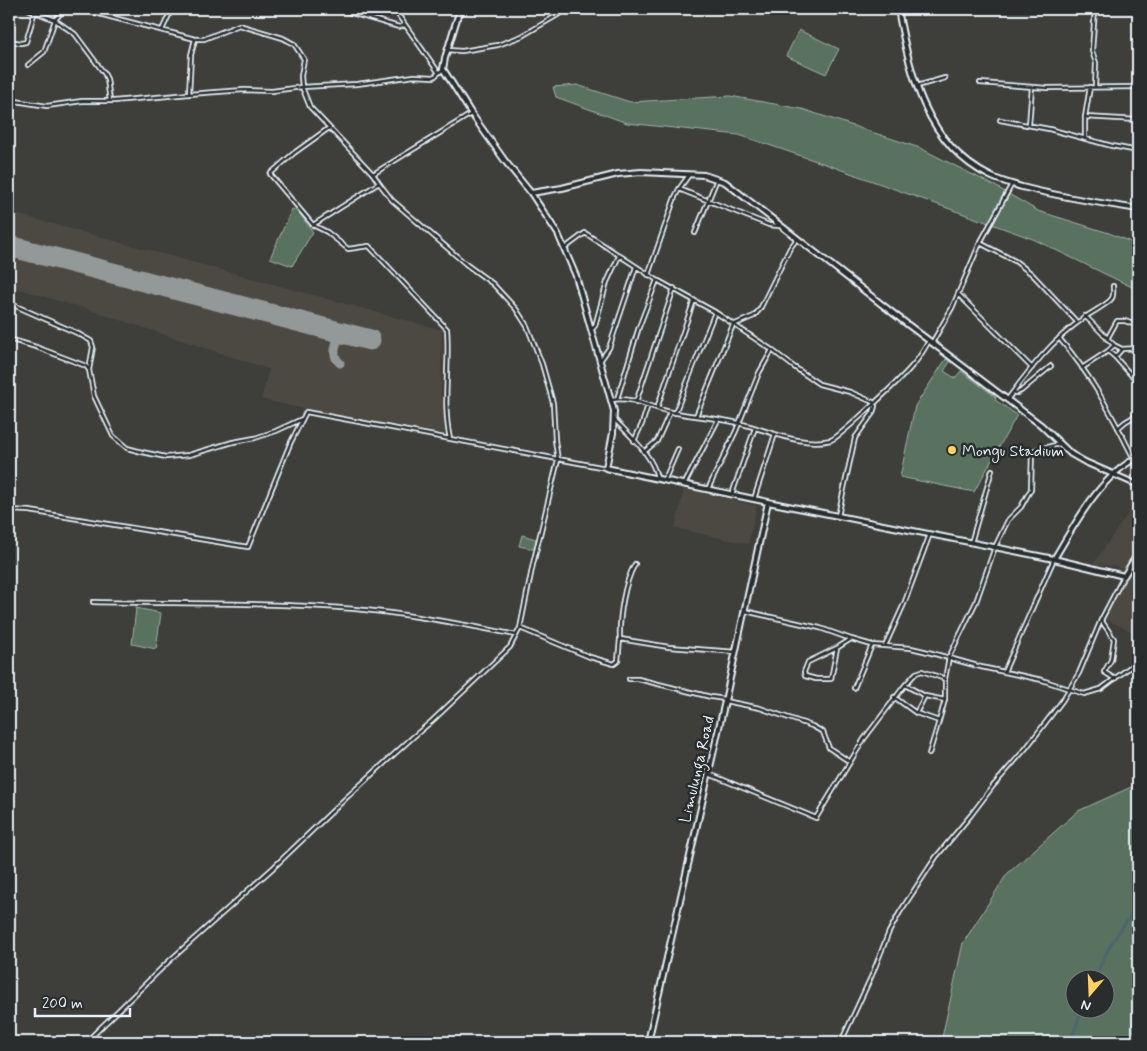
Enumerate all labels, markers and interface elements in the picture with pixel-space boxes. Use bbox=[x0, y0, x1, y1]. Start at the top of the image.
place label: Mongu Stadium bbox=[962, 441, 1064, 463]
marker: Mongu Stadium bbox=[946, 444, 958, 456]
street label: Limulunga Road bbox=[675, 714, 721, 825]
north arrow bbox=[1064, 968, 1114, 1018]
scale bar bbox=[35, 986, 130, 1018]
text: 200 m bbox=[42, 994, 83, 1014]
text: N bbox=[1079, 995, 1093, 1015]

